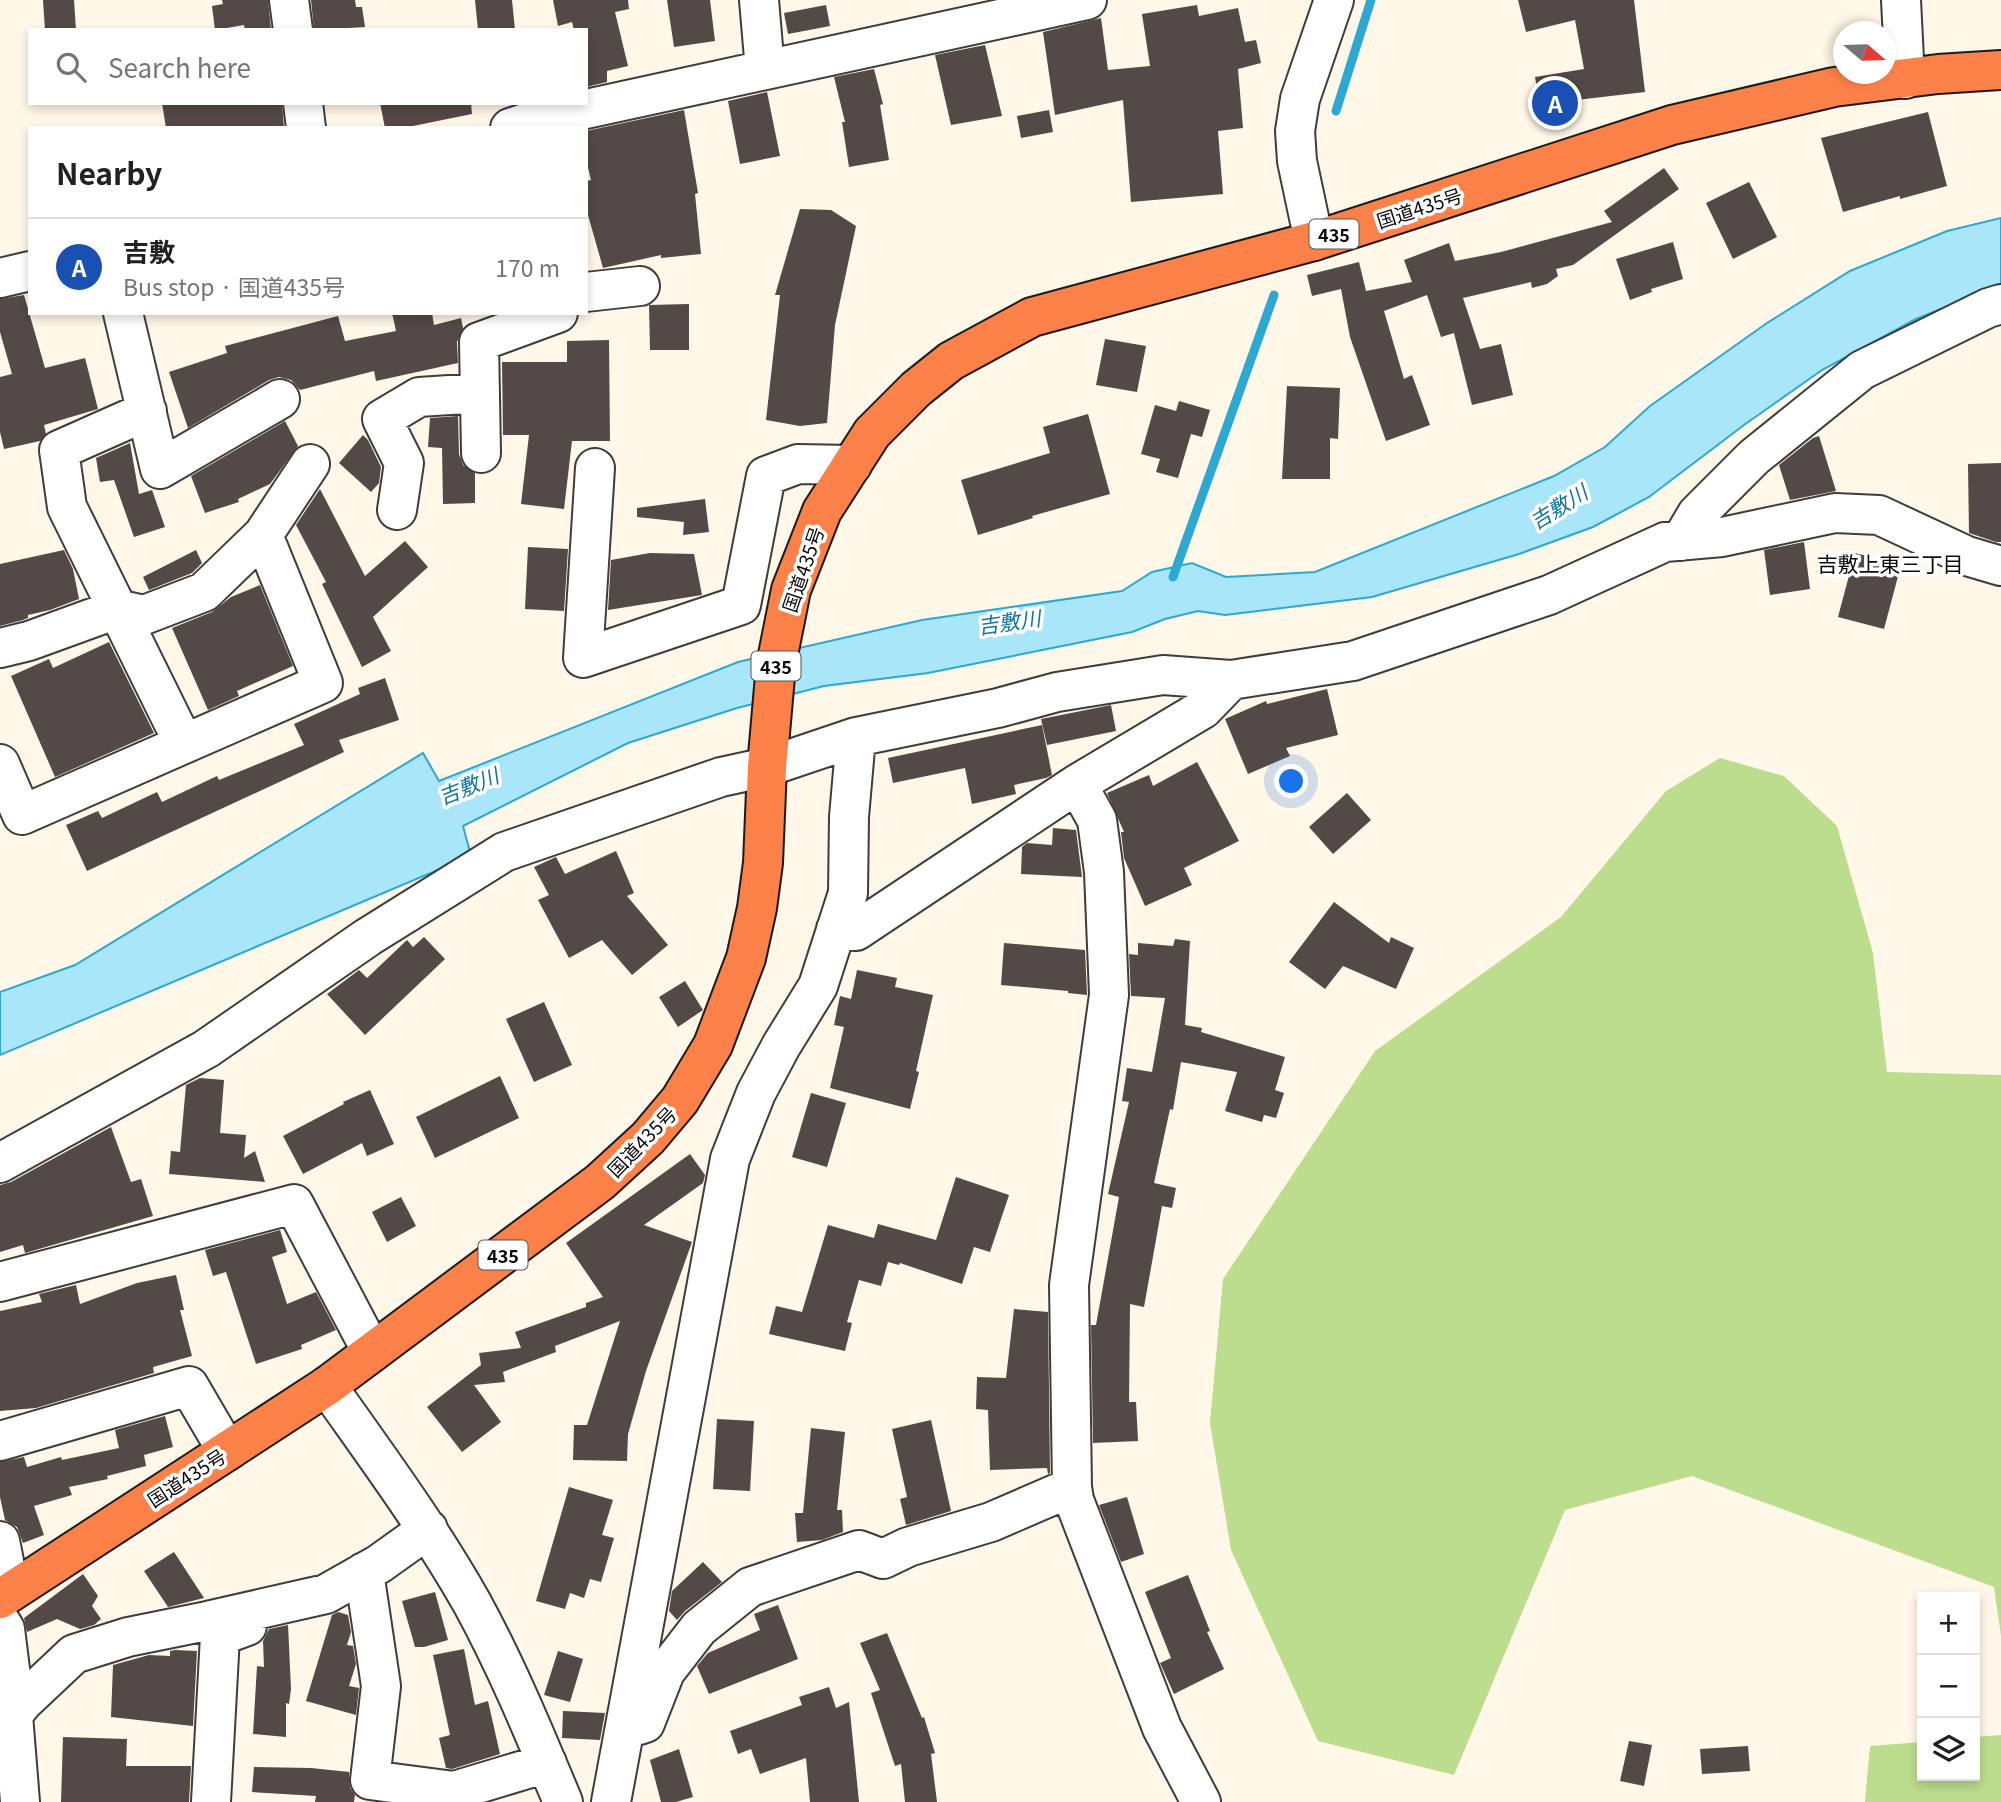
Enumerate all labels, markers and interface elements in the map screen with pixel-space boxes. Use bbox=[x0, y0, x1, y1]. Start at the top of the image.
north arrow bbox=[1833, 21, 1896, 84]
search box bbox=[28, 28, 588, 105]
icon: search bbox=[52, 48, 90, 86]
text: Search here bbox=[108, 48, 251, 85]
pin: A bbox=[1532, 77, 1578, 129]
text: Nearby bbox=[56, 150, 162, 194]
street label: 国道435号 bbox=[1373, 180, 1465, 234]
road number: 435 bbox=[1310, 220, 1358, 248]
text: 吉敷 bbox=[123, 232, 175, 269]
text: A bbox=[72, 250, 86, 284]
text: 170 m bbox=[495, 250, 560, 284]
text: Bus stop · 国道435号 bbox=[123, 269, 345, 303]
water label: 吉敷川 bbox=[1523, 476, 1594, 535]
street label: 国道435号 bbox=[775, 523, 829, 615]
district label: 吉敷上東三丁目 bbox=[1817, 548, 1964, 578]
water label: 吉敷川 bbox=[976, 601, 1044, 640]
road number: 435 bbox=[752, 652, 800, 680]
water label: 吉敷川 bbox=[433, 759, 505, 811]
your location bbox=[1274, 764, 1308, 798]
street label: 国道435号 bbox=[601, 1100, 681, 1182]
road number: 435 bbox=[478, 1240, 528, 1270]
street label: 国道435号 bbox=[141, 1442, 231, 1512]
map controls bbox=[1917, 1592, 1980, 1781]
button: + bbox=[1917, 1592, 1980, 1655]
button: − bbox=[1917, 1655, 1980, 1718]
button: layers bbox=[1917, 1718, 1980, 1781]

